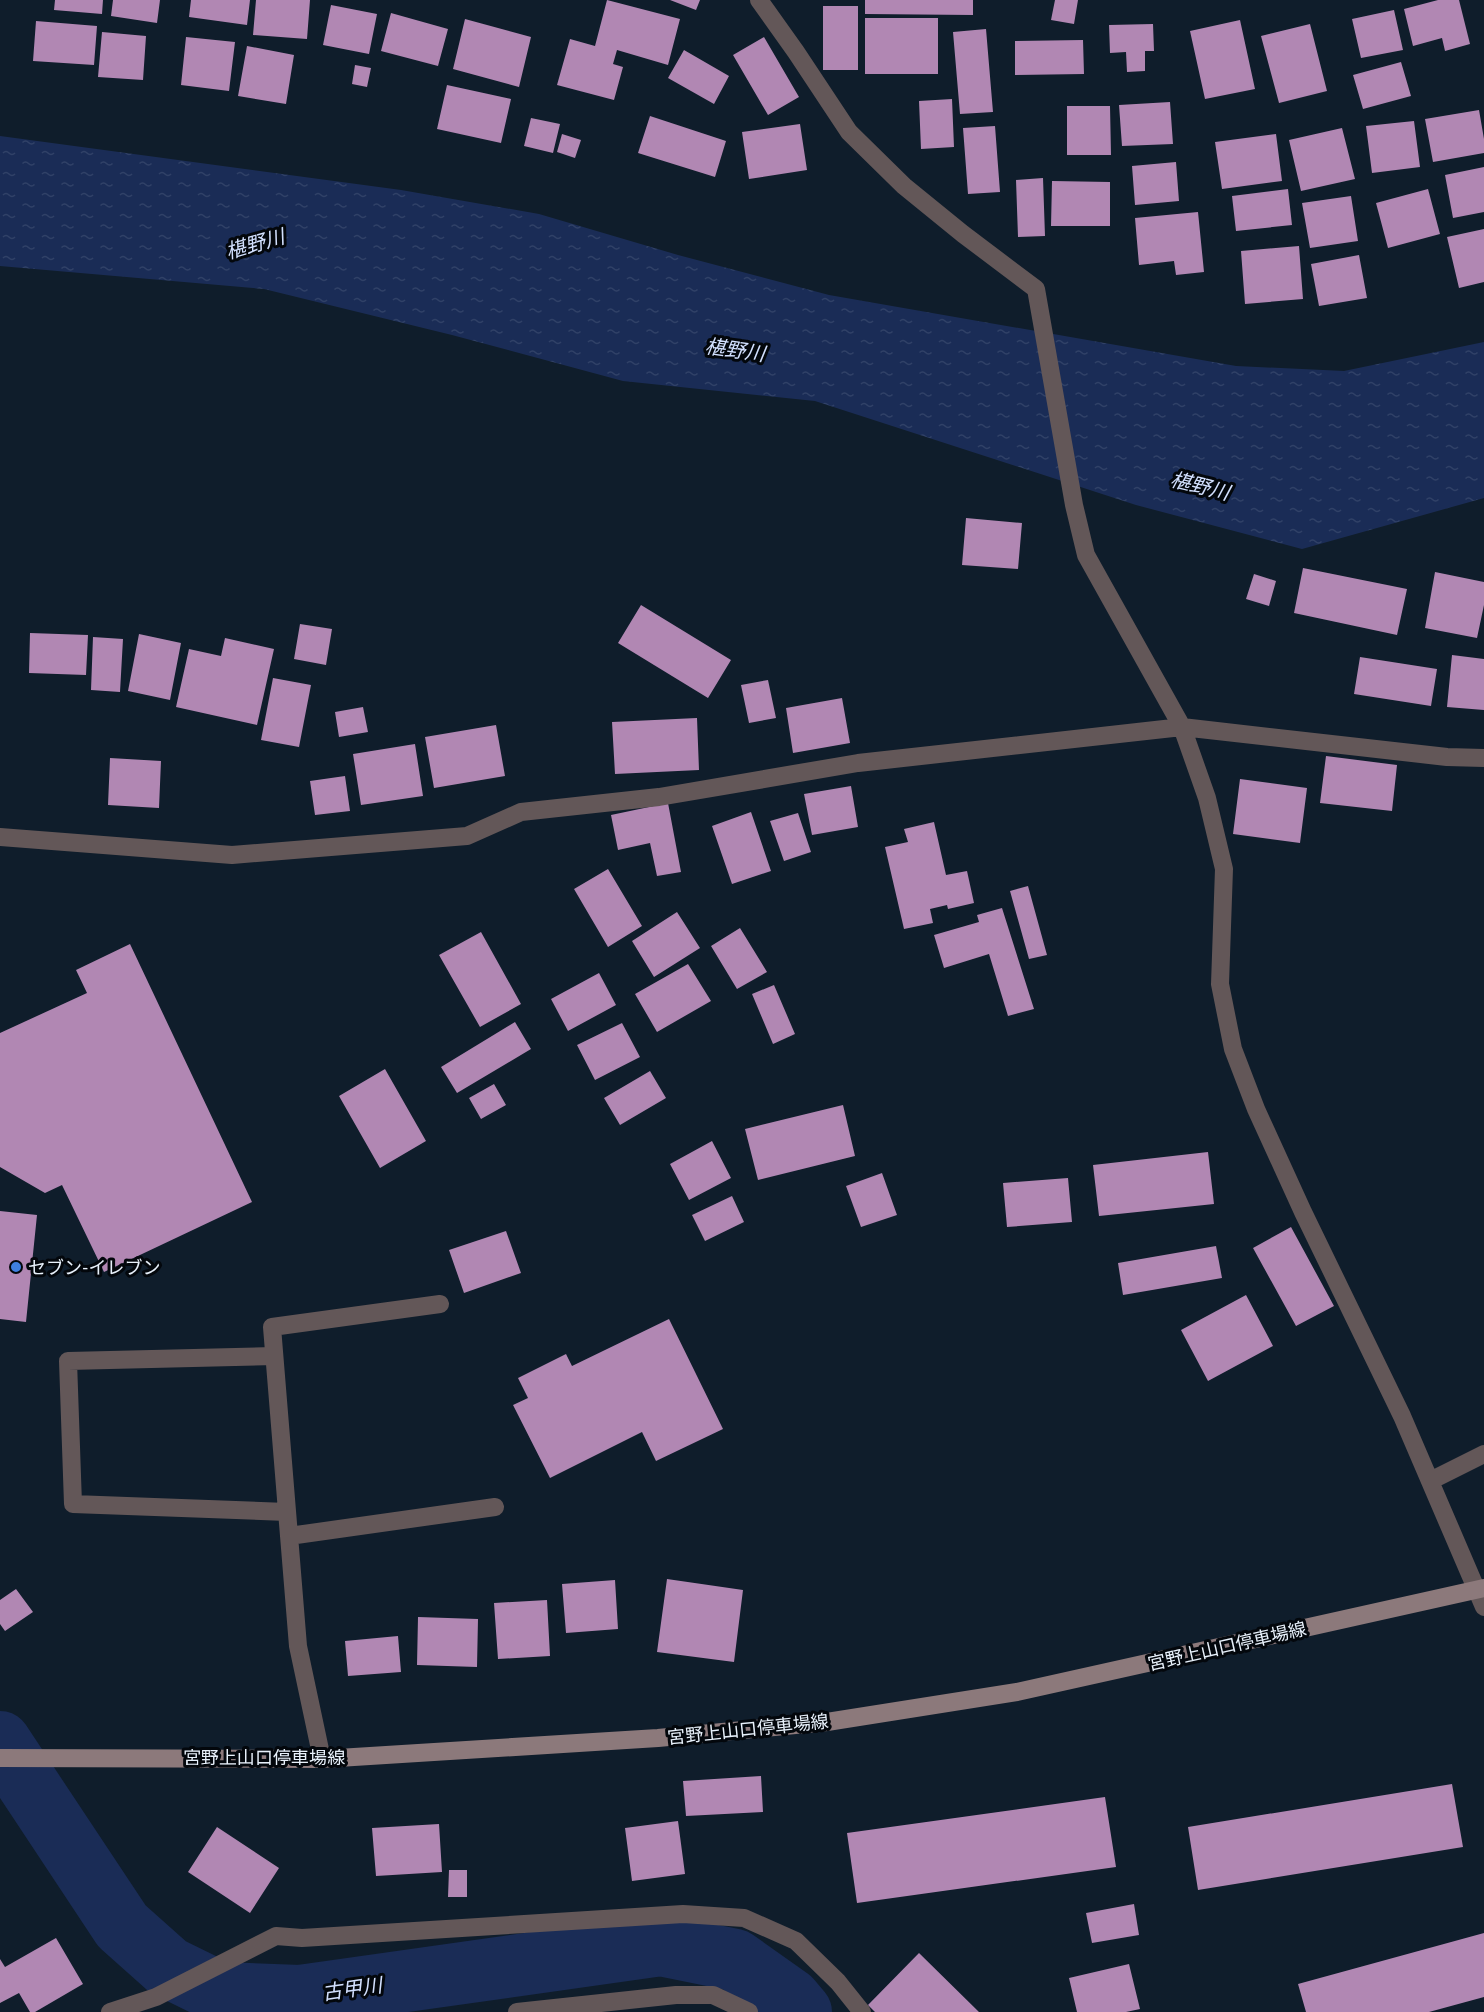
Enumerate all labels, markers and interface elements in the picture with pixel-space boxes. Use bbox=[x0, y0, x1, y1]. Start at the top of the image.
water label: 椹野川 bbox=[223, 223, 289, 265]
water label: 椹野川 bbox=[703, 333, 768, 367]
water label: 椹野川 bbox=[1168, 466, 1234, 506]
place label: セブン-イレブン bbox=[28, 1256, 160, 1279]
marker: セブン-イレブン bbox=[9, 1260, 23, 1274]
street label: 宮野上山口停車場線 bbox=[1145, 1617, 1309, 1675]
street label: 宮野上山口停車場線 bbox=[666, 1709, 830, 1749]
street label: 宮野上山口停車場線 bbox=[183, 1746, 345, 1769]
water label: 古甲川 bbox=[320, 1972, 385, 2006]

